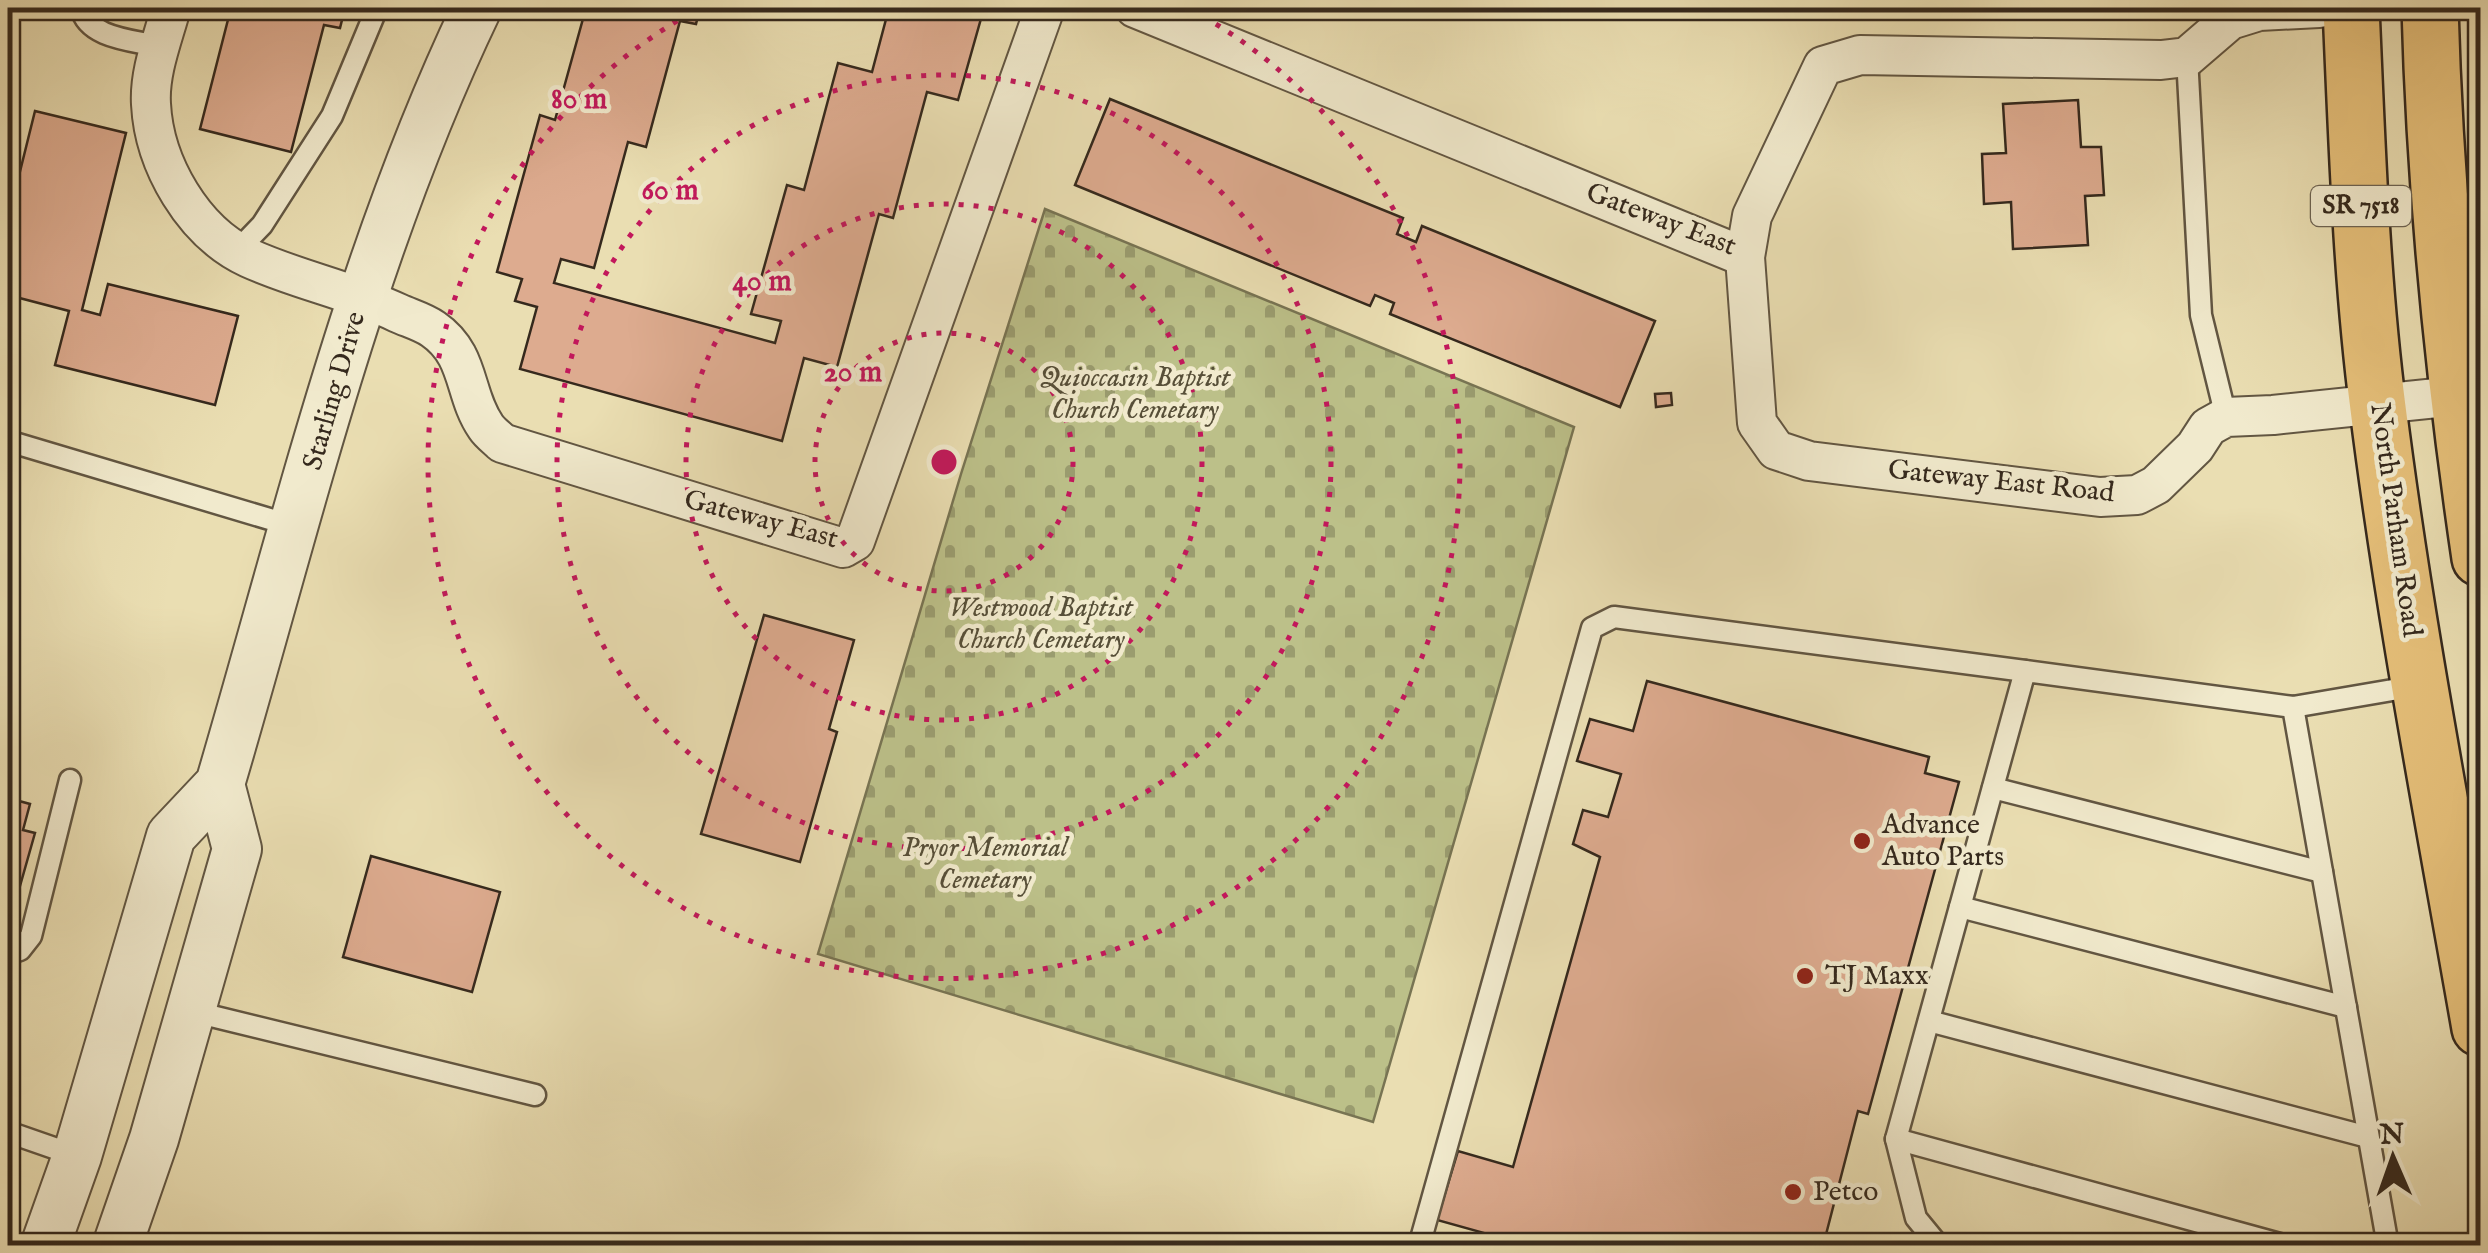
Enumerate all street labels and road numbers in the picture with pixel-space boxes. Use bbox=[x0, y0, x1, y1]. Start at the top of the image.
street label: Gateway East bbox=[1581, 175, 1741, 265]
road number: SR 7518 bbox=[2311, 186, 2411, 226]
street label: Starling Drive bbox=[296, 308, 374, 474]
street label: North Parham Road bbox=[2361, 401, 2429, 639]
street label: Gateway East Road bbox=[1886, 453, 2116, 511]
street label: Gateway East bbox=[680, 483, 842, 557]

